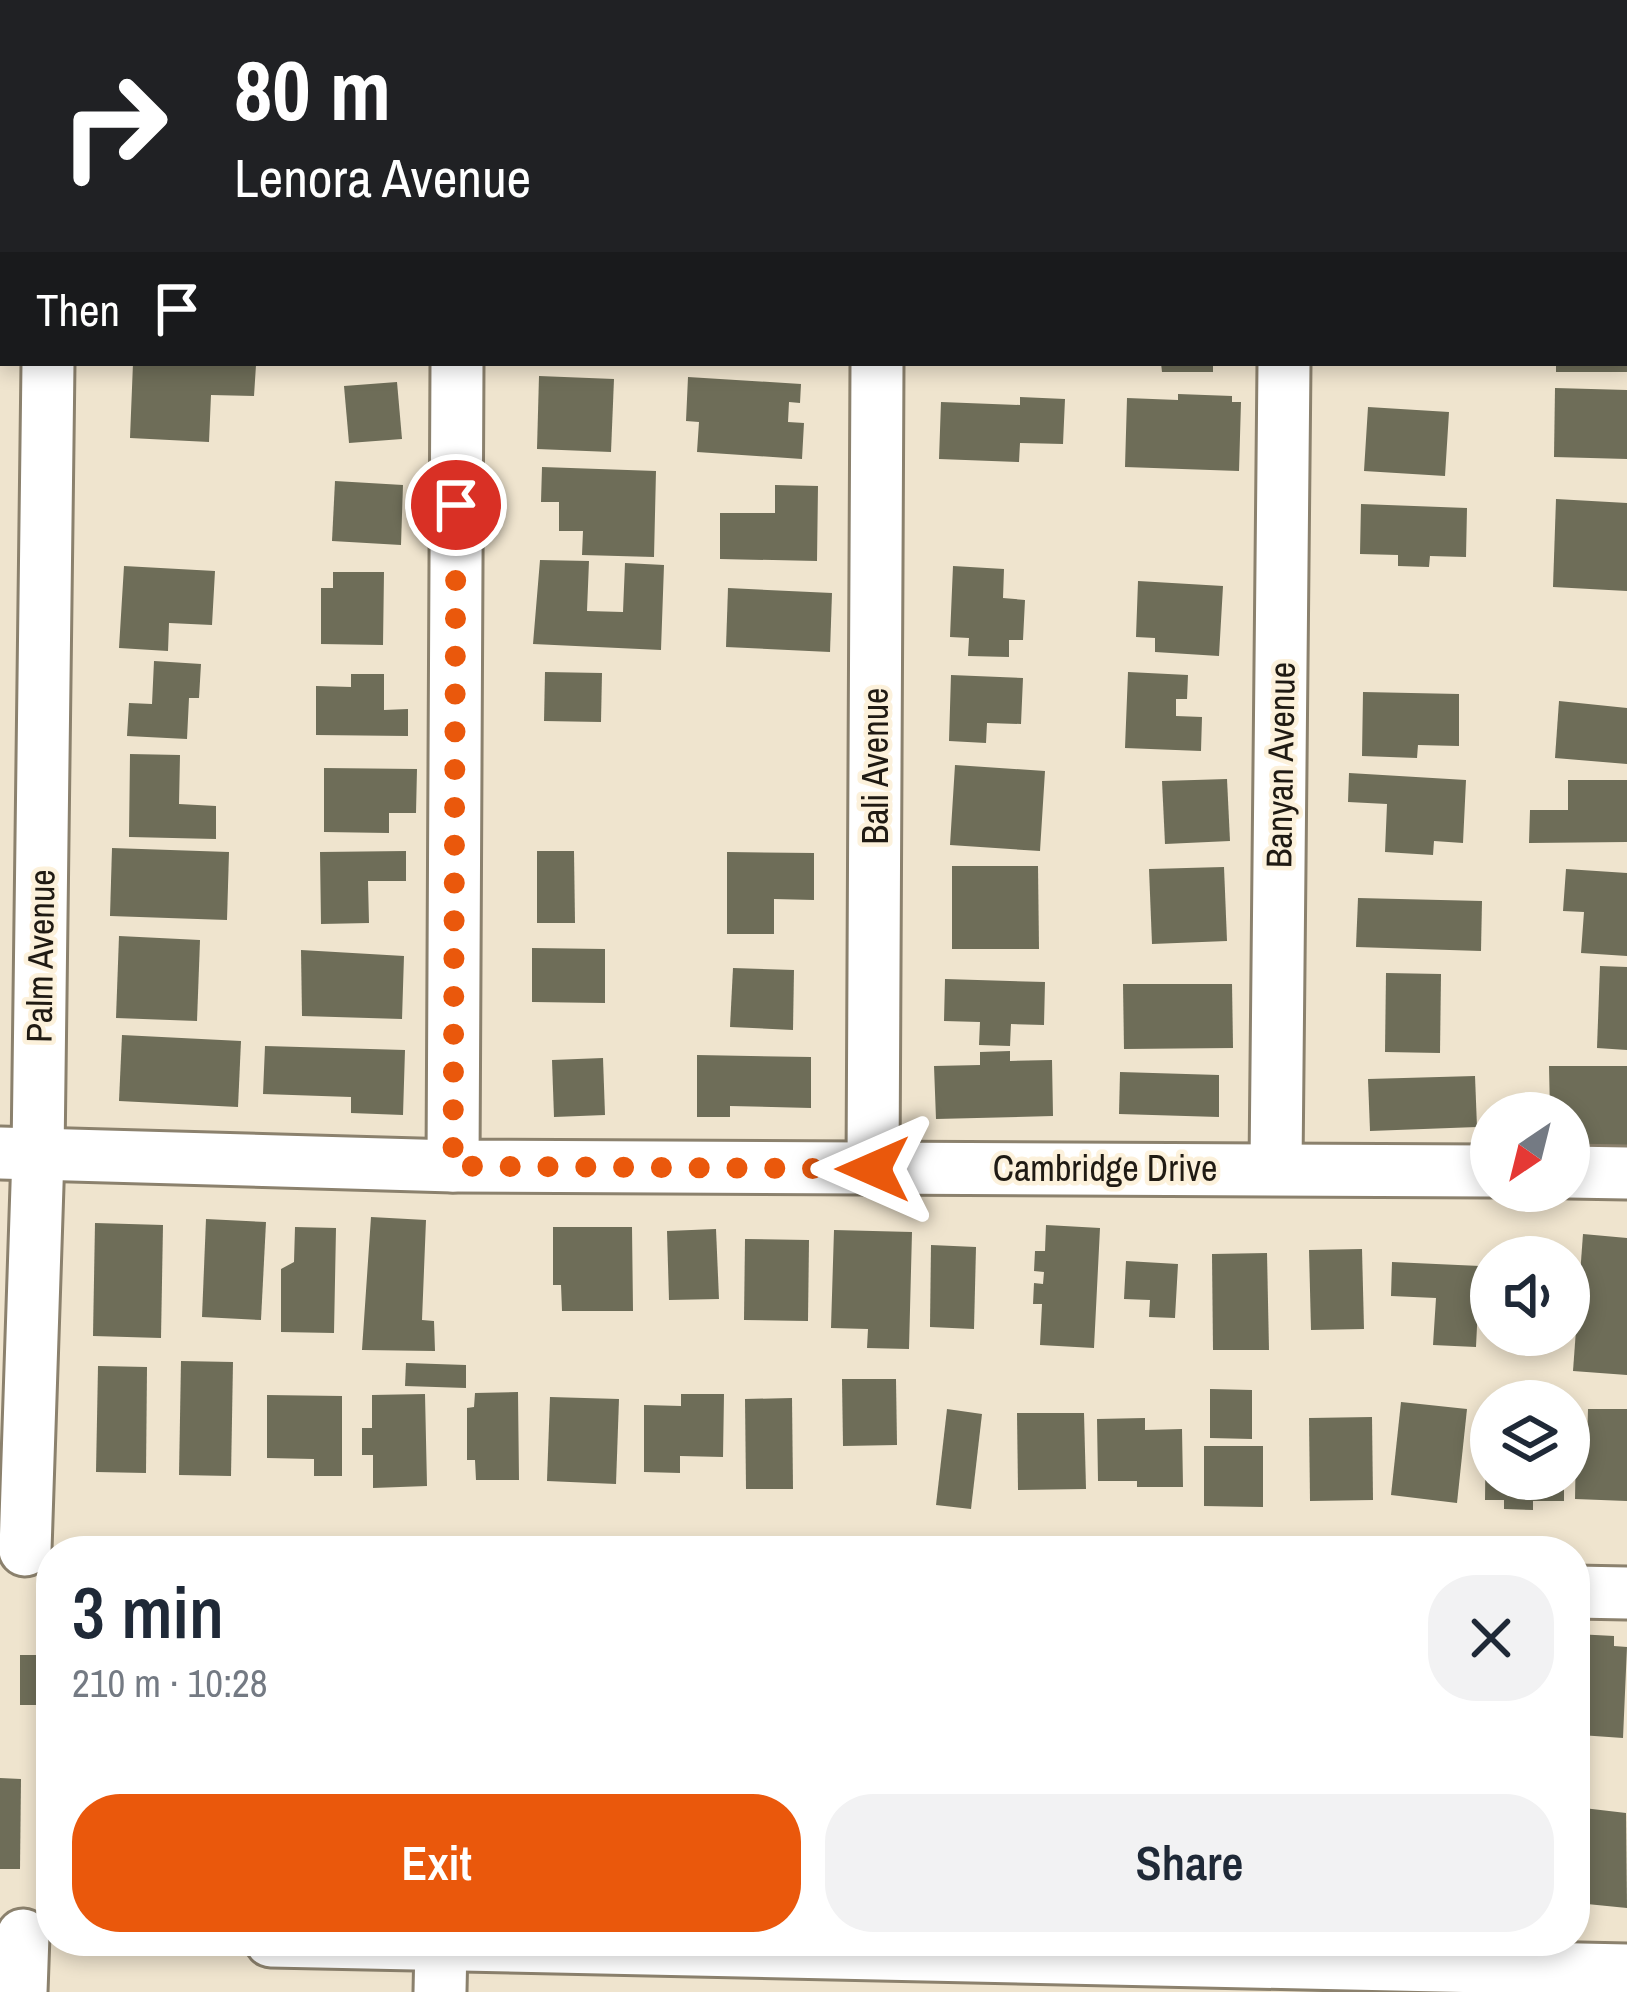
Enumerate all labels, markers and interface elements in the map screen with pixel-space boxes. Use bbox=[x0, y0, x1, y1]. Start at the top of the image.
text: 80 m bbox=[234, 33, 391, 146]
icon: right bbox=[36, 48, 192, 204]
text: Lenora Avenue bbox=[234, 141, 531, 214]
icon: arrive bbox=[144, 276, 210, 342]
text: Then bbox=[36, 279, 120, 340]
pin bbox=[405, 454, 507, 556]
icon: arrive bbox=[423, 472, 489, 538]
street label: Banyan Avenue bbox=[1254, 661, 1306, 869]
street label: Bali Avenue bbox=[851, 687, 899, 845]
street label: Palm Avenue bbox=[14, 869, 66, 1043]
north arrow bbox=[1470, 1092, 1590, 1212]
map controls bbox=[1470, 1092, 1590, 1500]
position arrow bbox=[810, 1106, 936, 1232]
street label: Cambridge Drive bbox=[993, 1144, 1217, 1192]
button: sound bbox=[1470, 1236, 1590, 1356]
button: layers bbox=[1470, 1380, 1590, 1500]
text: 3 min bbox=[72, 1563, 224, 1660]
button: close bbox=[1428, 1575, 1554, 1701]
text: 210 m · 10:28 bbox=[72, 1657, 268, 1709]
button: Exit bbox=[72, 1794, 801, 1932]
button: Share bbox=[825, 1794, 1554, 1932]

